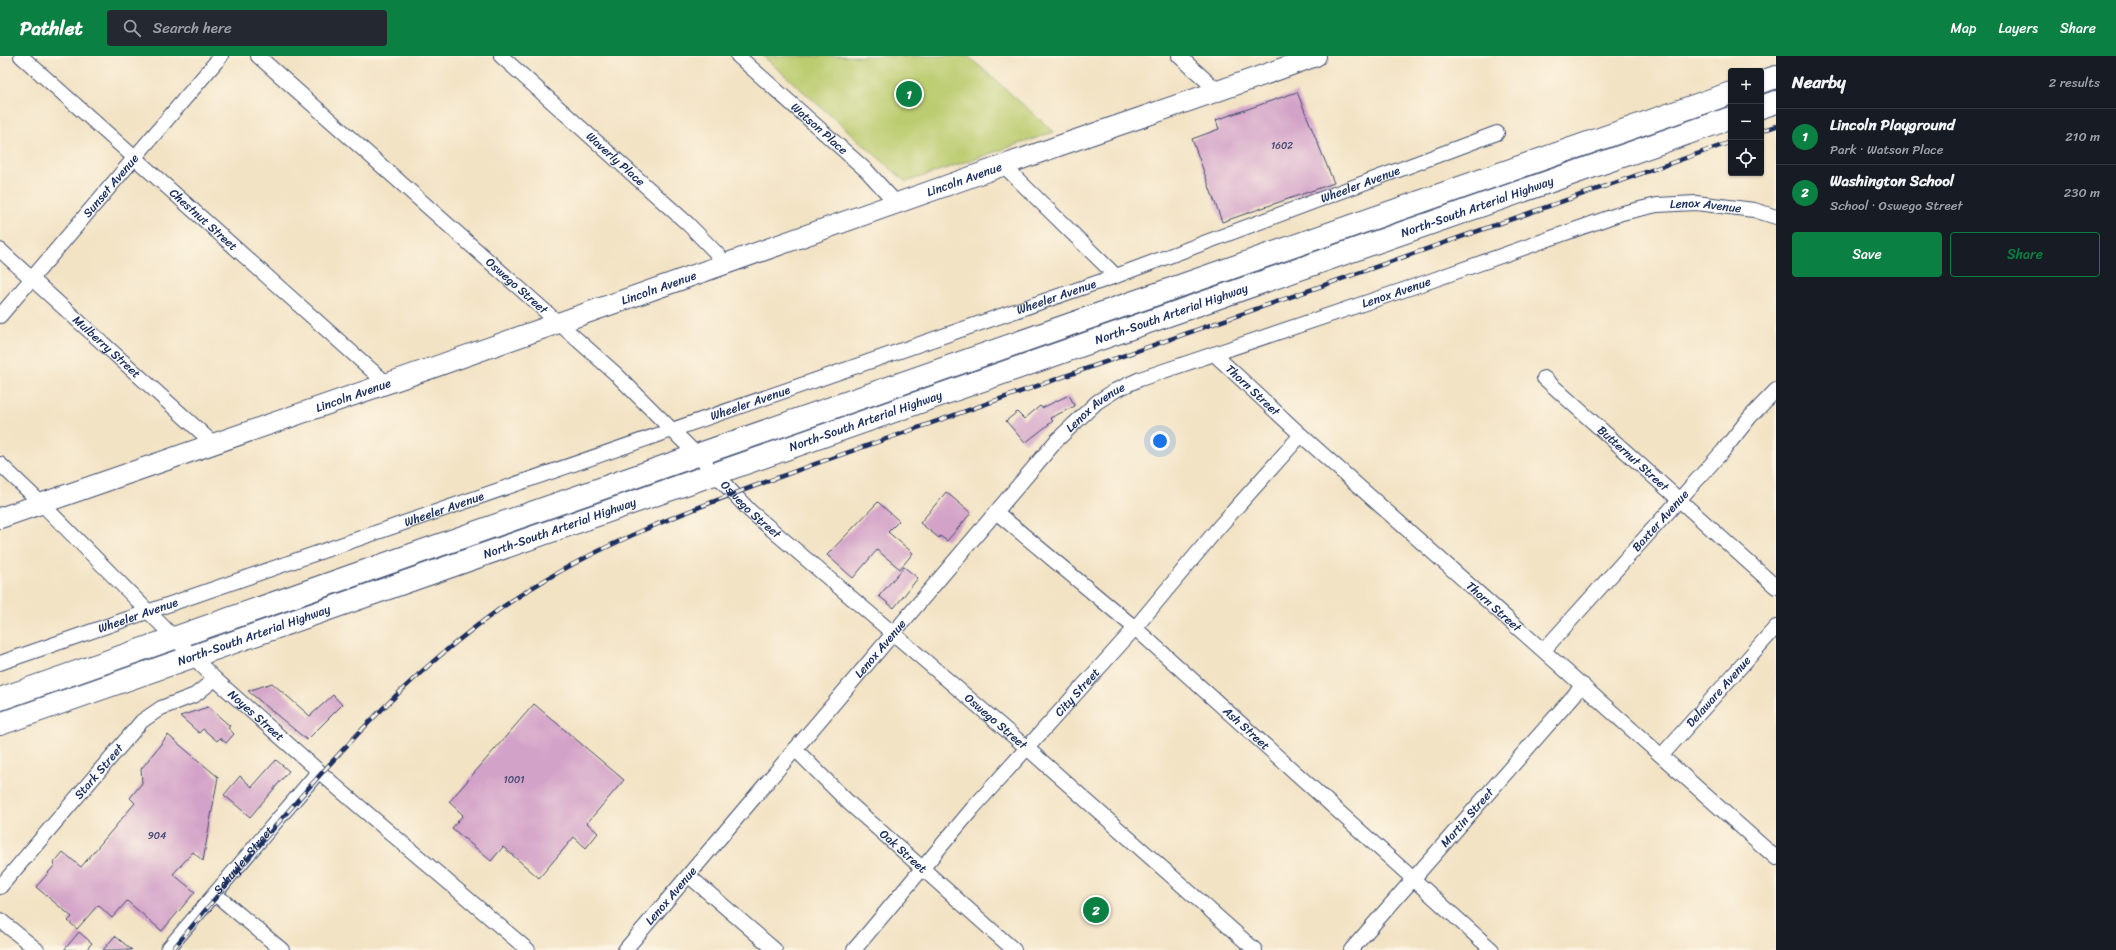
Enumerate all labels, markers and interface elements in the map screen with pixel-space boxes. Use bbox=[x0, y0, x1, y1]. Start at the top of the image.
search box bbox=[107, 10, 387, 46]
text: Pathlet bbox=[20, 12, 83, 45]
text: Search here bbox=[153, 15, 232, 41]
text: Map bbox=[1951, 16, 1976, 41]
text: Layers bbox=[1998, 16, 2038, 41]
text: Share bbox=[2060, 16, 2096, 41]
icon: search bbox=[121, 17, 143, 39]
text: Nearby bbox=[1792, 67, 1846, 97]
map controls bbox=[1728, 68, 1764, 176]
button: + bbox=[1728, 68, 1764, 104]
text: 2 results bbox=[2049, 71, 2100, 94]
pin: 1 bbox=[896, 79, 922, 109]
street label: Watson Place bbox=[786, 97, 853, 160]
button: − bbox=[1728, 104, 1764, 140]
text: Lincoln Playground bbox=[1830, 112, 1955, 138]
text: 1 bbox=[1802, 125, 1808, 148]
text: 210 m bbox=[2065, 125, 2100, 148]
street label: Waverly Place bbox=[581, 126, 650, 192]
house number: 1602 bbox=[1271, 137, 1293, 155]
text: Park · Watson Place bbox=[1830, 138, 1943, 161]
button: locate bbox=[1728, 140, 1764, 176]
street label: Sunset Avenue bbox=[77, 149, 145, 223]
street label: Lincoln Avenue bbox=[923, 156, 1005, 203]
street label: Wheeler Avenue bbox=[1317, 159, 1403, 209]
text: Washington School bbox=[1830, 168, 1954, 194]
street label: North-South Arterial Highway bbox=[1397, 170, 1557, 244]
text: 2 bbox=[1801, 181, 1809, 204]
text: 230 m bbox=[2064, 181, 2100, 204]
street label: Chestnut Street bbox=[164, 183, 243, 256]
street label: Lenox Avenue bbox=[1669, 192, 1743, 219]
text: School · Oswego Street bbox=[1830, 194, 1963, 217]
button: Save bbox=[1792, 232, 1942, 277]
button: Share bbox=[1950, 232, 2100, 277]
street label: Oswego Street bbox=[480, 252, 554, 321]
street label: Lincoln Avenue bbox=[618, 264, 700, 311]
street label: Lenox Avenue bbox=[1359, 270, 1434, 314]
street label: Wheeler Avenue bbox=[1013, 273, 1100, 321]
street label: North-South Arterial Highway bbox=[1092, 277, 1252, 351]
street label: Mulberry Street bbox=[67, 310, 146, 384]
street label: Thorn Street bbox=[1220, 359, 1286, 422]
street label: Lincoln Avenue bbox=[313, 372, 394, 419]
street label: Lenox Avenue bbox=[1060, 376, 1129, 438]
street label: Wheeler Avenue bbox=[707, 379, 793, 427]
street label: North-South Arterial Highway bbox=[786, 384, 946, 458]
street label: Butternut Street bbox=[1592, 420, 1675, 498]
your location bbox=[1150, 431, 1170, 451]
street label: Oswego Street bbox=[715, 475, 787, 545]
street label: Baxter Avenue bbox=[1626, 484, 1694, 557]
street label: Wheeler Avenue bbox=[401, 485, 487, 533]
street label: North-South Arterial Highway bbox=[480, 491, 640, 565]
street label: Thorn Street bbox=[1461, 576, 1528, 638]
street label: Wheeler Avenue bbox=[95, 591, 181, 639]
street label: North-South Arterial Highway bbox=[174, 598, 334, 672]
street label: Lenox Avenue bbox=[849, 614, 912, 683]
street label: Delaware Avenue bbox=[1680, 651, 1757, 732]
street label: City Street bbox=[1049, 662, 1106, 722]
street label: Noyes Street bbox=[223, 684, 290, 747]
street label: Oswego Street bbox=[959, 688, 1033, 756]
street label: Ash Street bbox=[1217, 700, 1275, 756]
street label: Stark Street bbox=[68, 738, 130, 805]
house number: 1001 bbox=[503, 771, 525, 789]
street label: Martin Street bbox=[1434, 782, 1500, 852]
street label: Schuyler Street bbox=[208, 821, 279, 899]
street label: Oak Street bbox=[874, 824, 932, 879]
house number: 904 bbox=[148, 827, 166, 845]
street label: Lenox Avenue bbox=[639, 861, 703, 930]
pin: 2 bbox=[1083, 895, 1109, 925]

